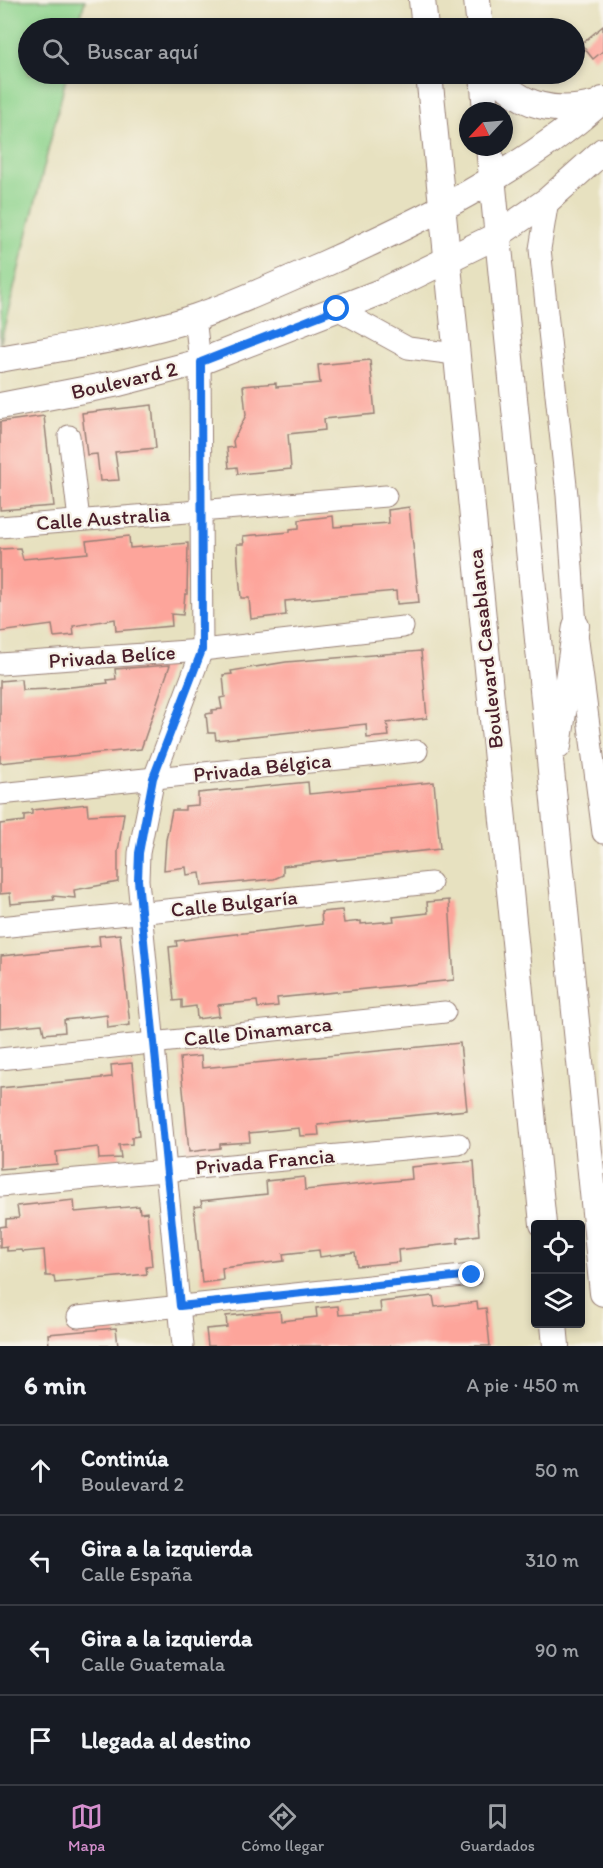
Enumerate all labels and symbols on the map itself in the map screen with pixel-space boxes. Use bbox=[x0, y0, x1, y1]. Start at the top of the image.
north arrow bbox=[459, 102, 513, 156]
route start bbox=[323, 295, 349, 321]
street label: Boulevard 2 bbox=[68, 356, 180, 404]
street label: Calle Australia bbox=[35, 501, 171, 535]
street label: Boulevard Casablanca bbox=[462, 548, 508, 750]
street label: Privada Belíce bbox=[48, 639, 176, 673]
street label: Privada Bélgica bbox=[192, 747, 332, 787]
street label: Calle Bulgaría bbox=[169, 884, 299, 922]
street label: Calle Dinamarca bbox=[183, 1011, 334, 1051]
street label: Privada Francia bbox=[194, 1142, 336, 1180]
route end bbox=[458, 1261, 484, 1287]

